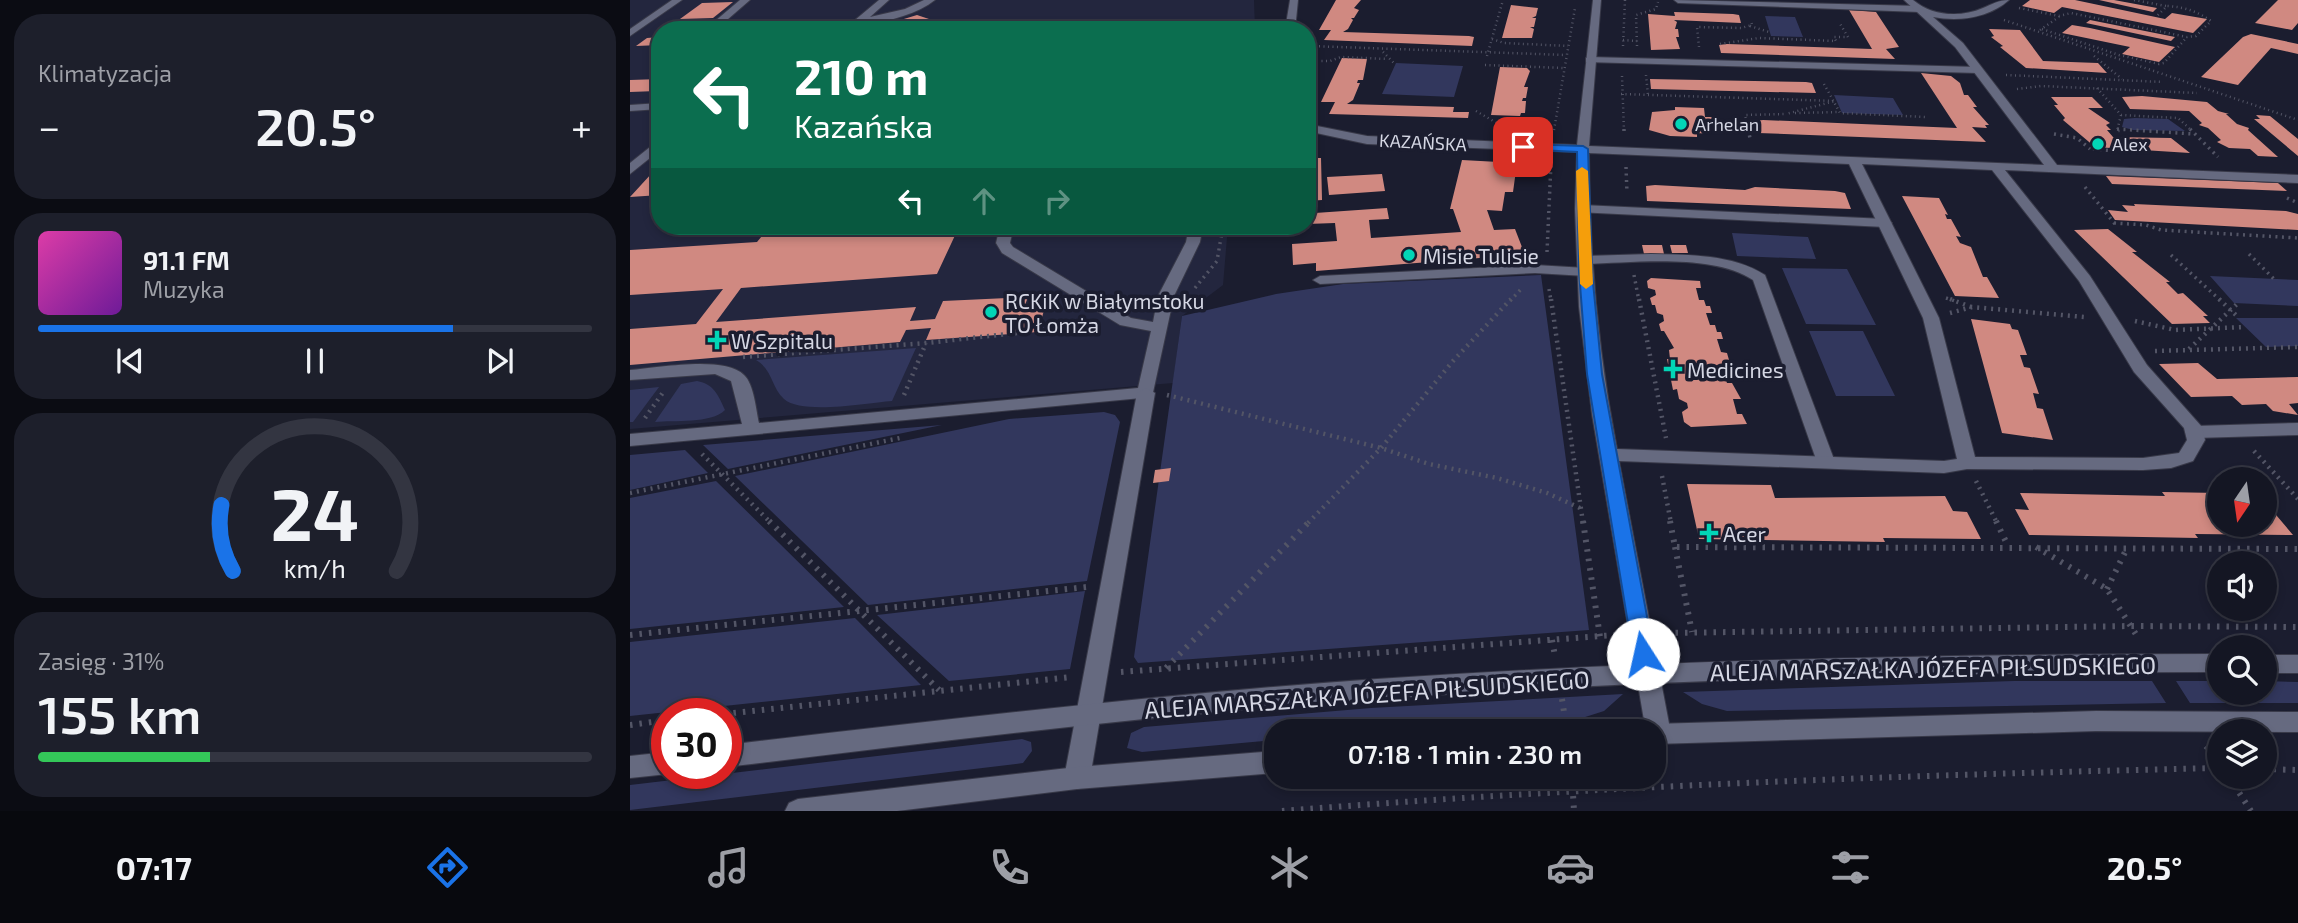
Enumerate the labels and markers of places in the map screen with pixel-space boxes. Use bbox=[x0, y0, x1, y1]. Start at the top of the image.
place label: Arhelan bbox=[1695, 113, 1759, 135]
marker: Arhelan bbox=[1673, 116, 1689, 132]
pin bbox=[1493, 117, 1553, 177]
place label: Alex bbox=[2112, 133, 2148, 155]
marker: Alex bbox=[2090, 136, 2106, 152]
place label: Misie Tulisie bbox=[1423, 243, 1539, 268]
marker: Misie Tulisie bbox=[1401, 247, 1417, 263]
place label: RCKiK w Białymstoku TO Łomża bbox=[1005, 288, 1205, 337]
marker: RCKiK w Białymstoku TO Łomża bbox=[983, 304, 999, 320]
place label: W Szpitalu bbox=[731, 328, 833, 353]
marker: W Szpitalu bbox=[709, 332, 725, 348]
place label: Medicines bbox=[1687, 357, 1784, 382]
marker: Medicines bbox=[1665, 361, 1681, 377]
place label: Acer bbox=[1723, 521, 1766, 546]
marker: Acer bbox=[1701, 525, 1717, 541]

